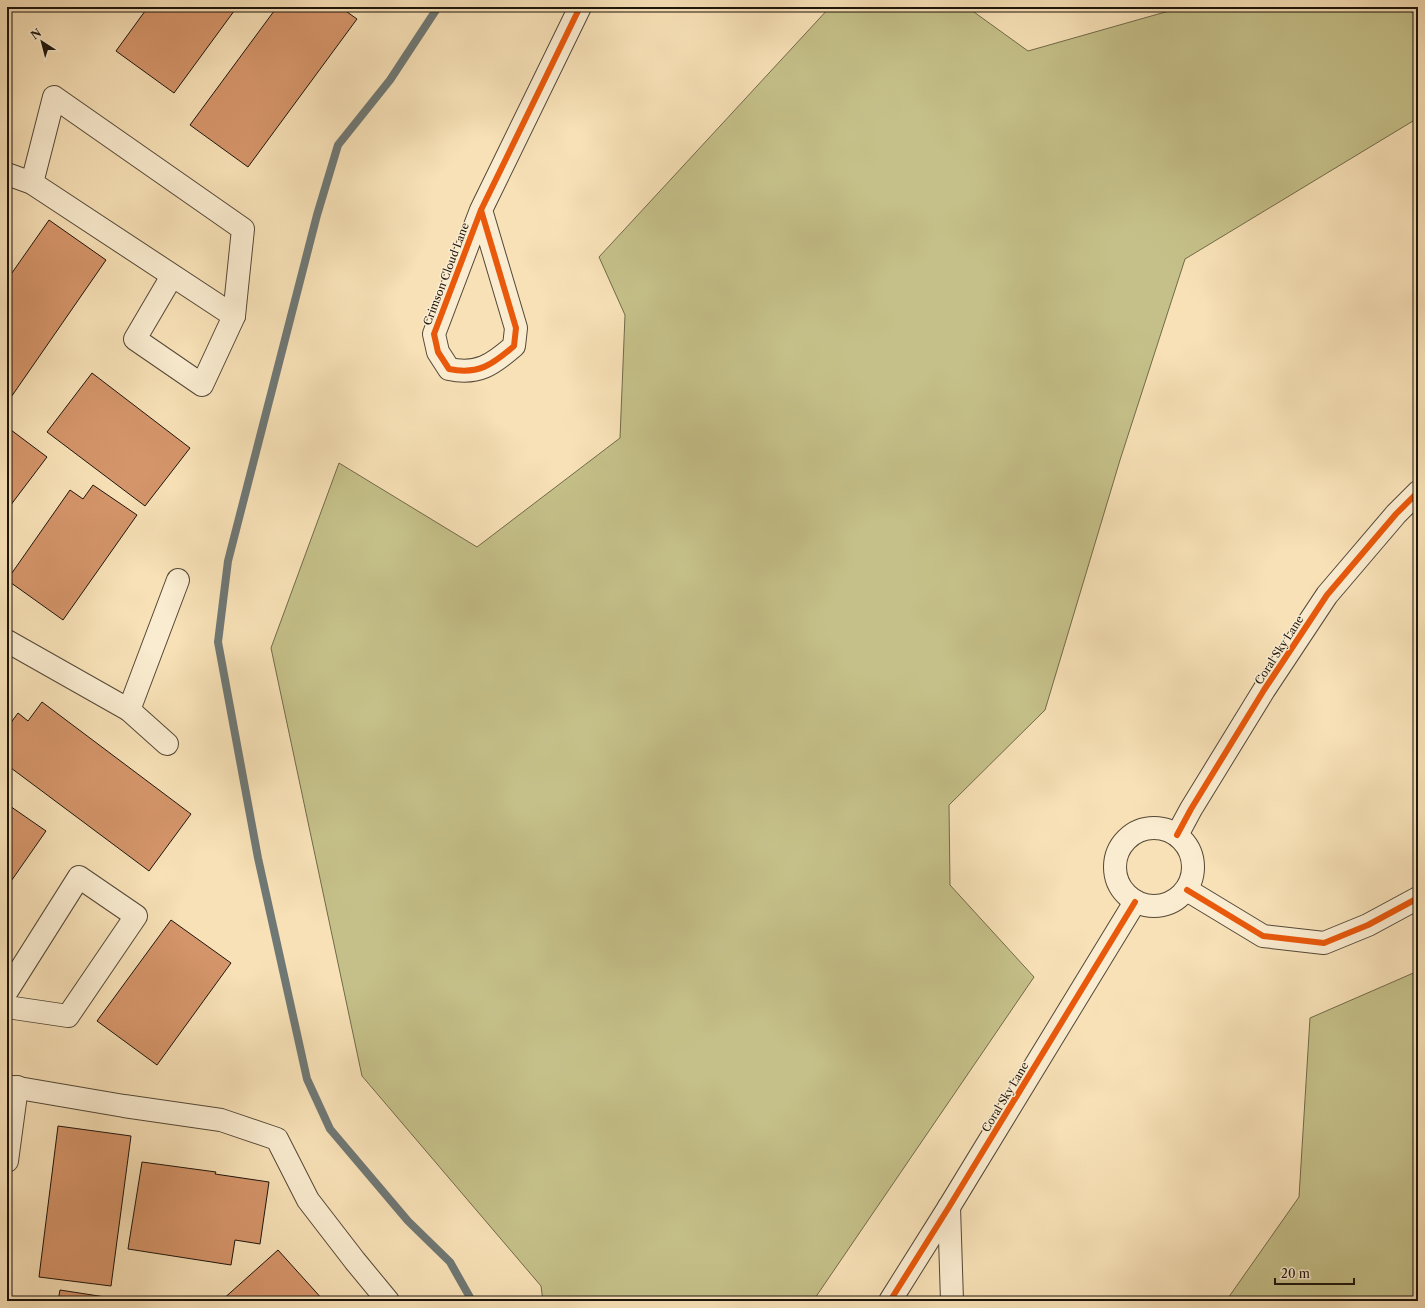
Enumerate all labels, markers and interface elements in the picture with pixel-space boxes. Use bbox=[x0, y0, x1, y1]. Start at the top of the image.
north arrow bbox=[22, 22, 62, 62]
text: N bbox=[28, 25, 44, 42]
street label: Crimson Cloud Lane bbox=[420, 221, 472, 327]
street label: Coral Sky Lane bbox=[1252, 613, 1306, 687]
street label: Coral Sky Lane bbox=[979, 1059, 1031, 1135]
scale bar bbox=[1275, 1260, 1354, 1286]
text: 20 m bbox=[1281, 1266, 1310, 1281]

